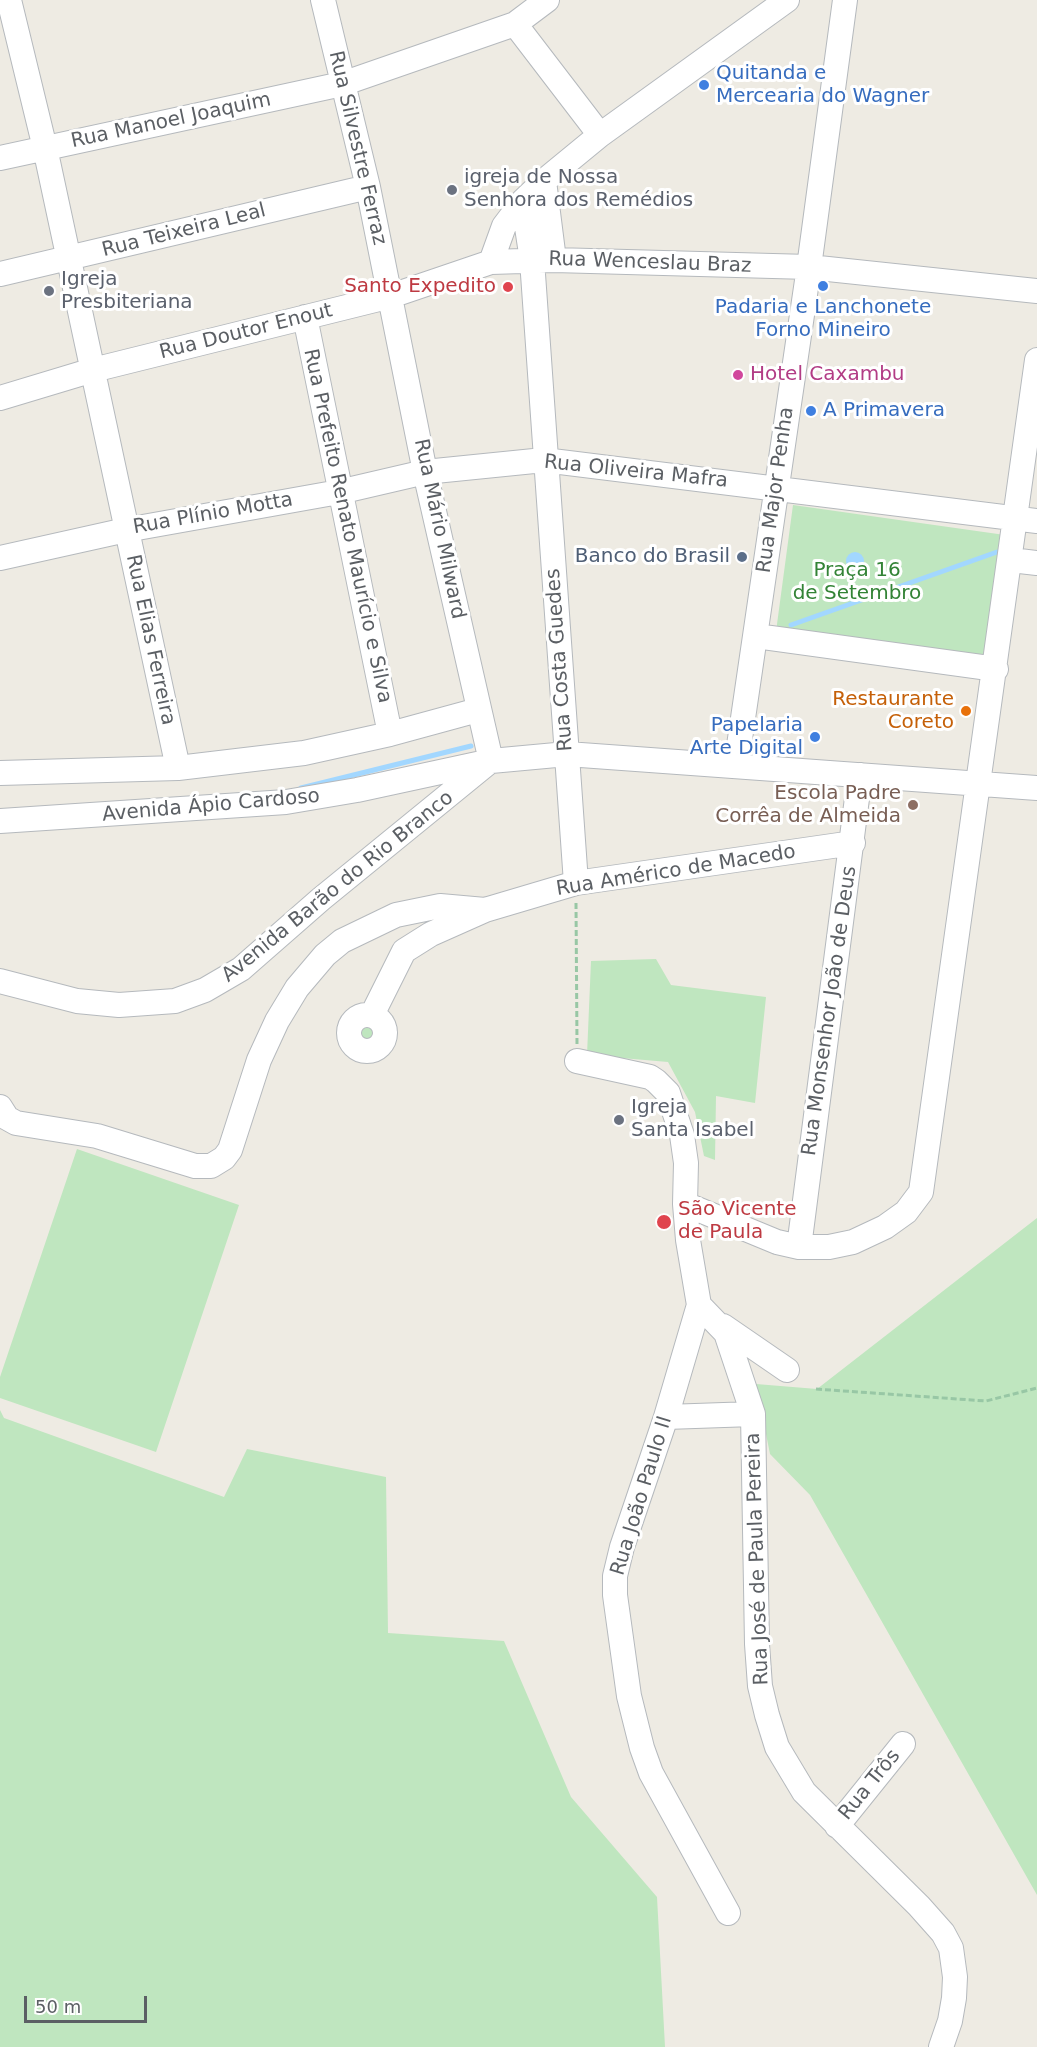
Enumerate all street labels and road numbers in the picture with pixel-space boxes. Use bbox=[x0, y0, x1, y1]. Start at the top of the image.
street label: Rua Silvestre Ferraz bbox=[323, 49, 391, 247]
street label: Rua Manoel Joaquim bbox=[69, 88, 273, 154]
street label: Rua Teixeira Leal bbox=[100, 199, 268, 263]
street label: Rua Wenceslau Braz bbox=[548, 247, 752, 279]
street label: Rua Doutor Enout bbox=[157, 299, 335, 365]
street label: Rua Prefeito Renato Maurício e Silva bbox=[298, 347, 396, 705]
street label: Rua Major Penha bbox=[752, 405, 800, 575]
street label: Rua Mário Milward bbox=[408, 437, 470, 621]
street label: Rua Oliveira Mafra bbox=[543, 450, 729, 494]
street label: Rua Plínio Motta bbox=[131, 488, 295, 540]
street label: Rua Elias Ferreira bbox=[120, 553, 180, 727]
street label: Rua Costa Guedes bbox=[542, 568, 578, 752]
street label: Avenida Ápio Cardoso bbox=[101, 785, 321, 827]
street label: Avenida Barão do Rio Branco bbox=[217, 786, 459, 988]
street label: Rua Américo de Macedo bbox=[555, 840, 797, 902]
street label: Rua Monsenhor João de Deus bbox=[798, 865, 862, 1157]
street label: Rua João Paulo II bbox=[606, 1413, 678, 1579]
street label: Rua José de Paula Pereira bbox=[742, 1432, 774, 1686]
street label: Rua Trôs bbox=[834, 1745, 906, 1825]

